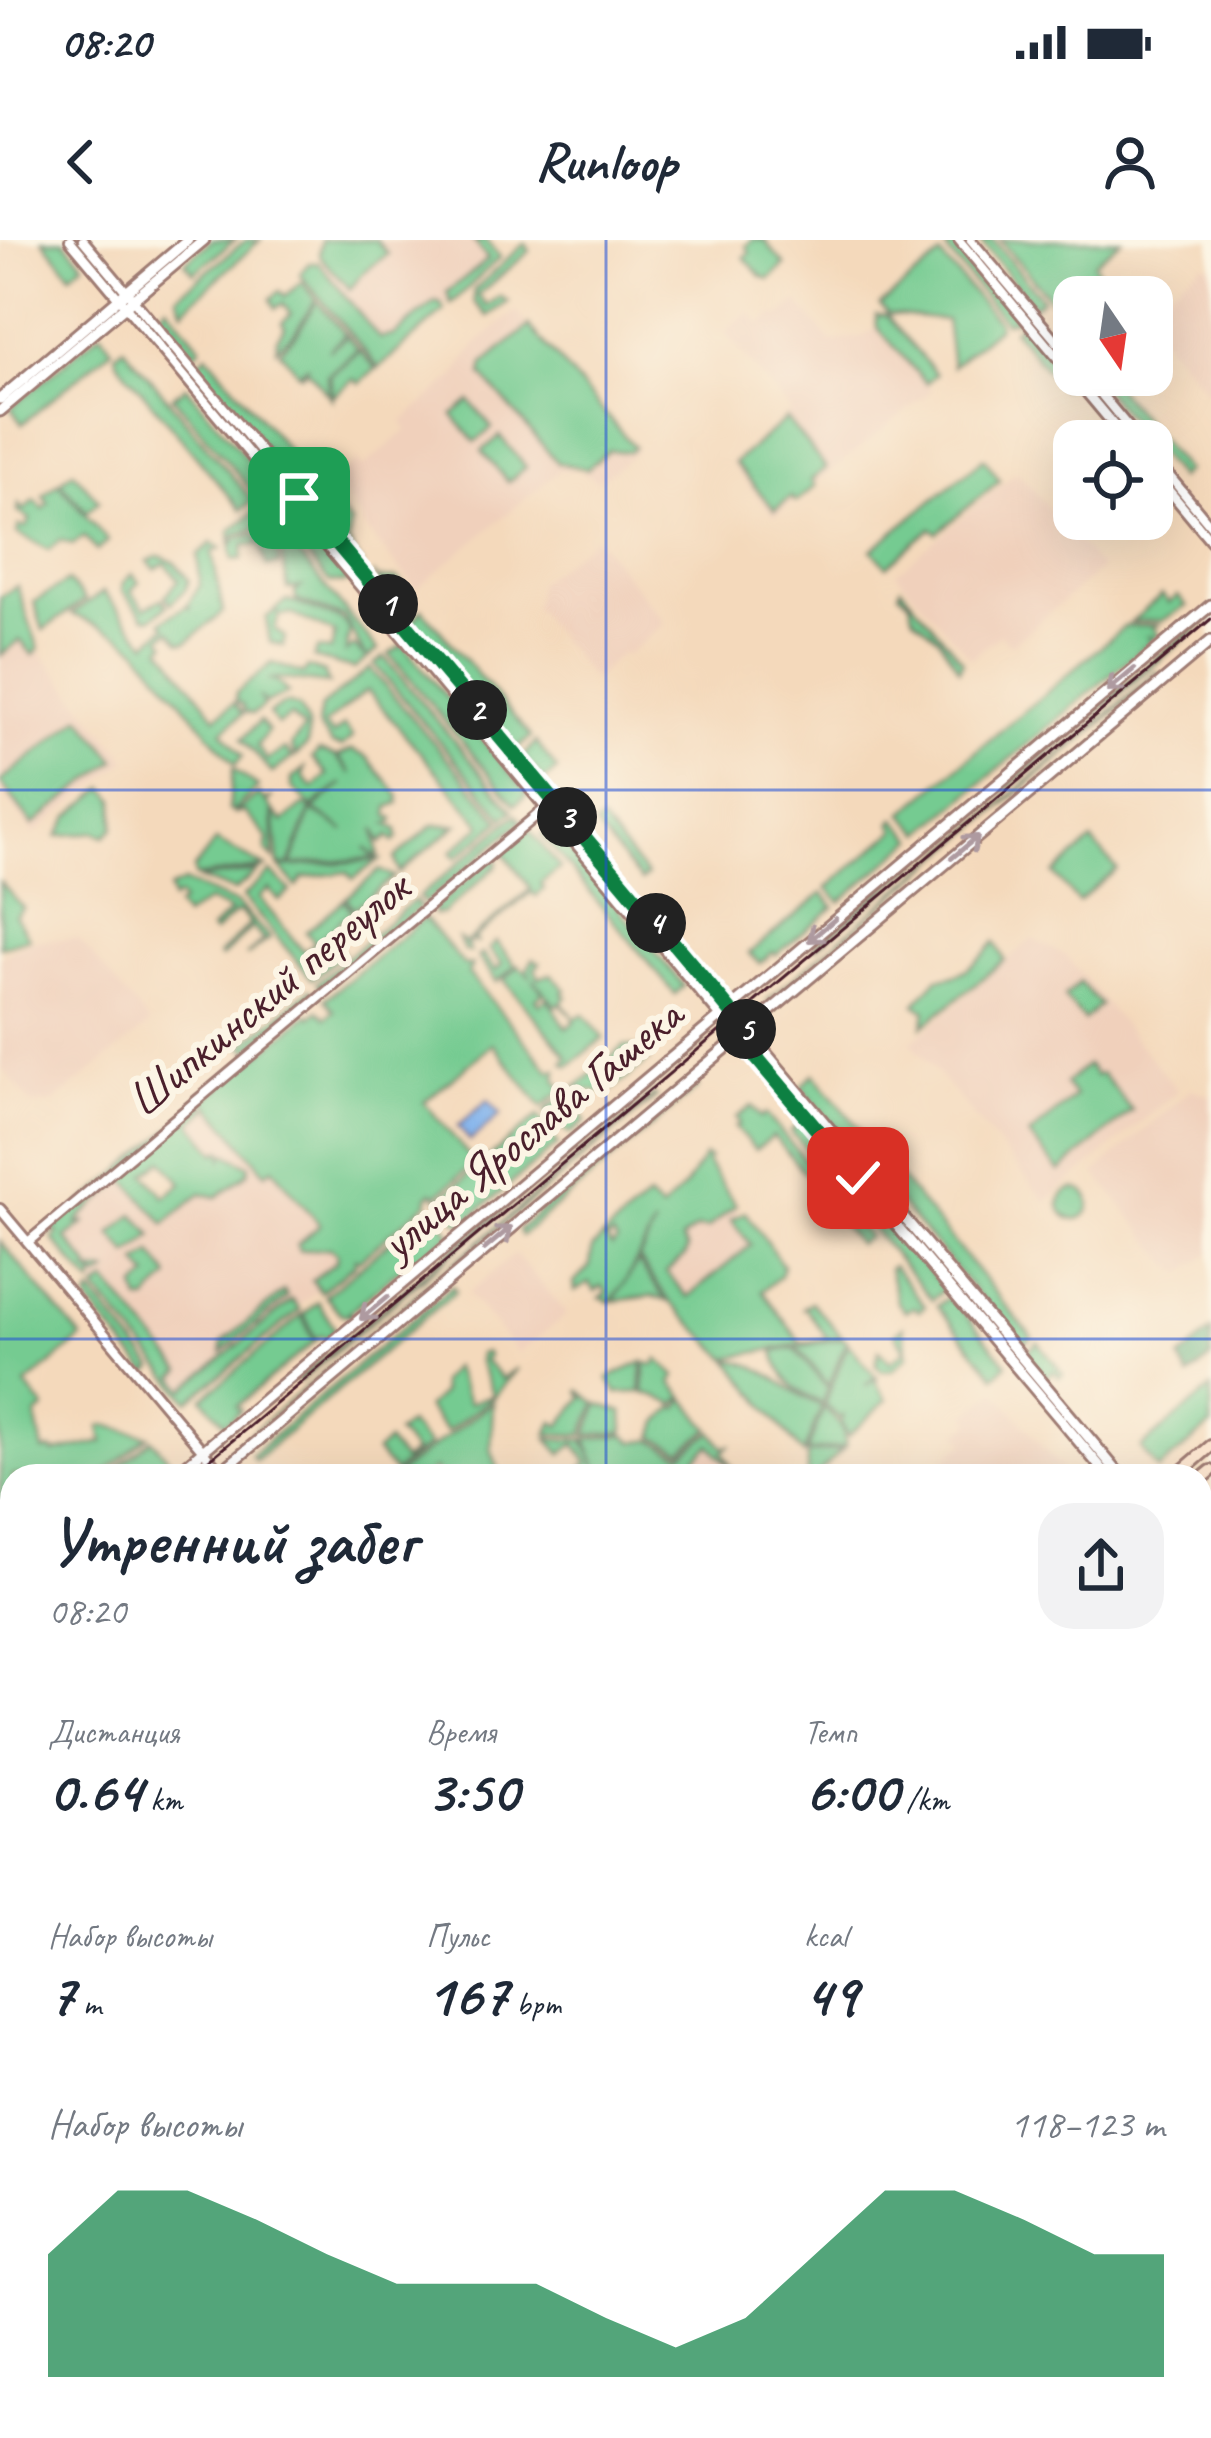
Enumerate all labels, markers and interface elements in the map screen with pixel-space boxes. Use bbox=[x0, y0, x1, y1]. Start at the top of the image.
text: 08:20 bbox=[60, 14, 150, 71]
text: Runloop bbox=[535, 128, 676, 196]
icon: back bbox=[48, 129, 114, 195]
icon: person bbox=[1097, 129, 1163, 195]
north arrow bbox=[1053, 276, 1173, 396]
map controls bbox=[1053, 276, 1173, 540]
button: locate bbox=[1053, 420, 1173, 540]
pin bbox=[248, 447, 350, 549]
icon: arrive bbox=[266, 465, 332, 531]
pin: 1 bbox=[358, 574, 418, 634]
text: 1 bbox=[381, 583, 395, 625]
one-way arrow bbox=[1106, 665, 1137, 693]
pin: 2 bbox=[447, 680, 507, 740]
text: 2 bbox=[470, 689, 484, 731]
pin: 3 bbox=[537, 787, 597, 847]
text: 3 bbox=[560, 796, 574, 838]
one-way arrow bbox=[948, 834, 980, 860]
street label: Шипкинский переулок bbox=[115, 856, 425, 1130]
pin: 4 bbox=[626, 893, 686, 953]
text: 4 bbox=[649, 902, 663, 944]
one-way arrow bbox=[807, 917, 839, 943]
street label: улица Ярослава Гашека bbox=[366, 983, 697, 1275]
pin: 5 bbox=[716, 999, 776, 1059]
text: 5 bbox=[739, 1008, 753, 1050]
pin bbox=[807, 1127, 909, 1229]
icon: check bbox=[825, 1145, 891, 1211]
one-way arrow bbox=[482, 1225, 513, 1252]
one-way arrow bbox=[359, 1294, 390, 1321]
text: Утренний забег bbox=[48, 1500, 416, 1583]
button: share bbox=[1038, 1503, 1164, 1629]
text: 08:20 bbox=[48, 1587, 126, 1636]
text: Дистанция bbox=[48, 1711, 180, 1753]
text: Время bbox=[426, 1711, 496, 1753]
text: Темп bbox=[804, 1711, 857, 1753]
text: 0.64 bbox=[48, 1753, 142, 1829]
text: 3:50 bbox=[426, 1753, 518, 1829]
text: 6:00 bbox=[804, 1753, 898, 1829]
text: km bbox=[142, 1779, 182, 1821]
text: /km bbox=[898, 1779, 949, 1821]
text: Набор высоты bbox=[48, 1915, 212, 1957]
text: Пульс bbox=[426, 1915, 490, 1957]
text: kcal bbox=[804, 1915, 848, 1957]
text: 7 bbox=[48, 1957, 75, 2033]
text: 167 bbox=[426, 1957, 508, 2033]
text: 49 bbox=[804, 1957, 857, 2033]
text: m bbox=[75, 1983, 101, 2025]
text: bpm bbox=[508, 1983, 561, 2025]
text: Набор высоты bbox=[48, 2100, 242, 2149]
text: 118–123 m bbox=[1010, 2100, 1164, 2149]

